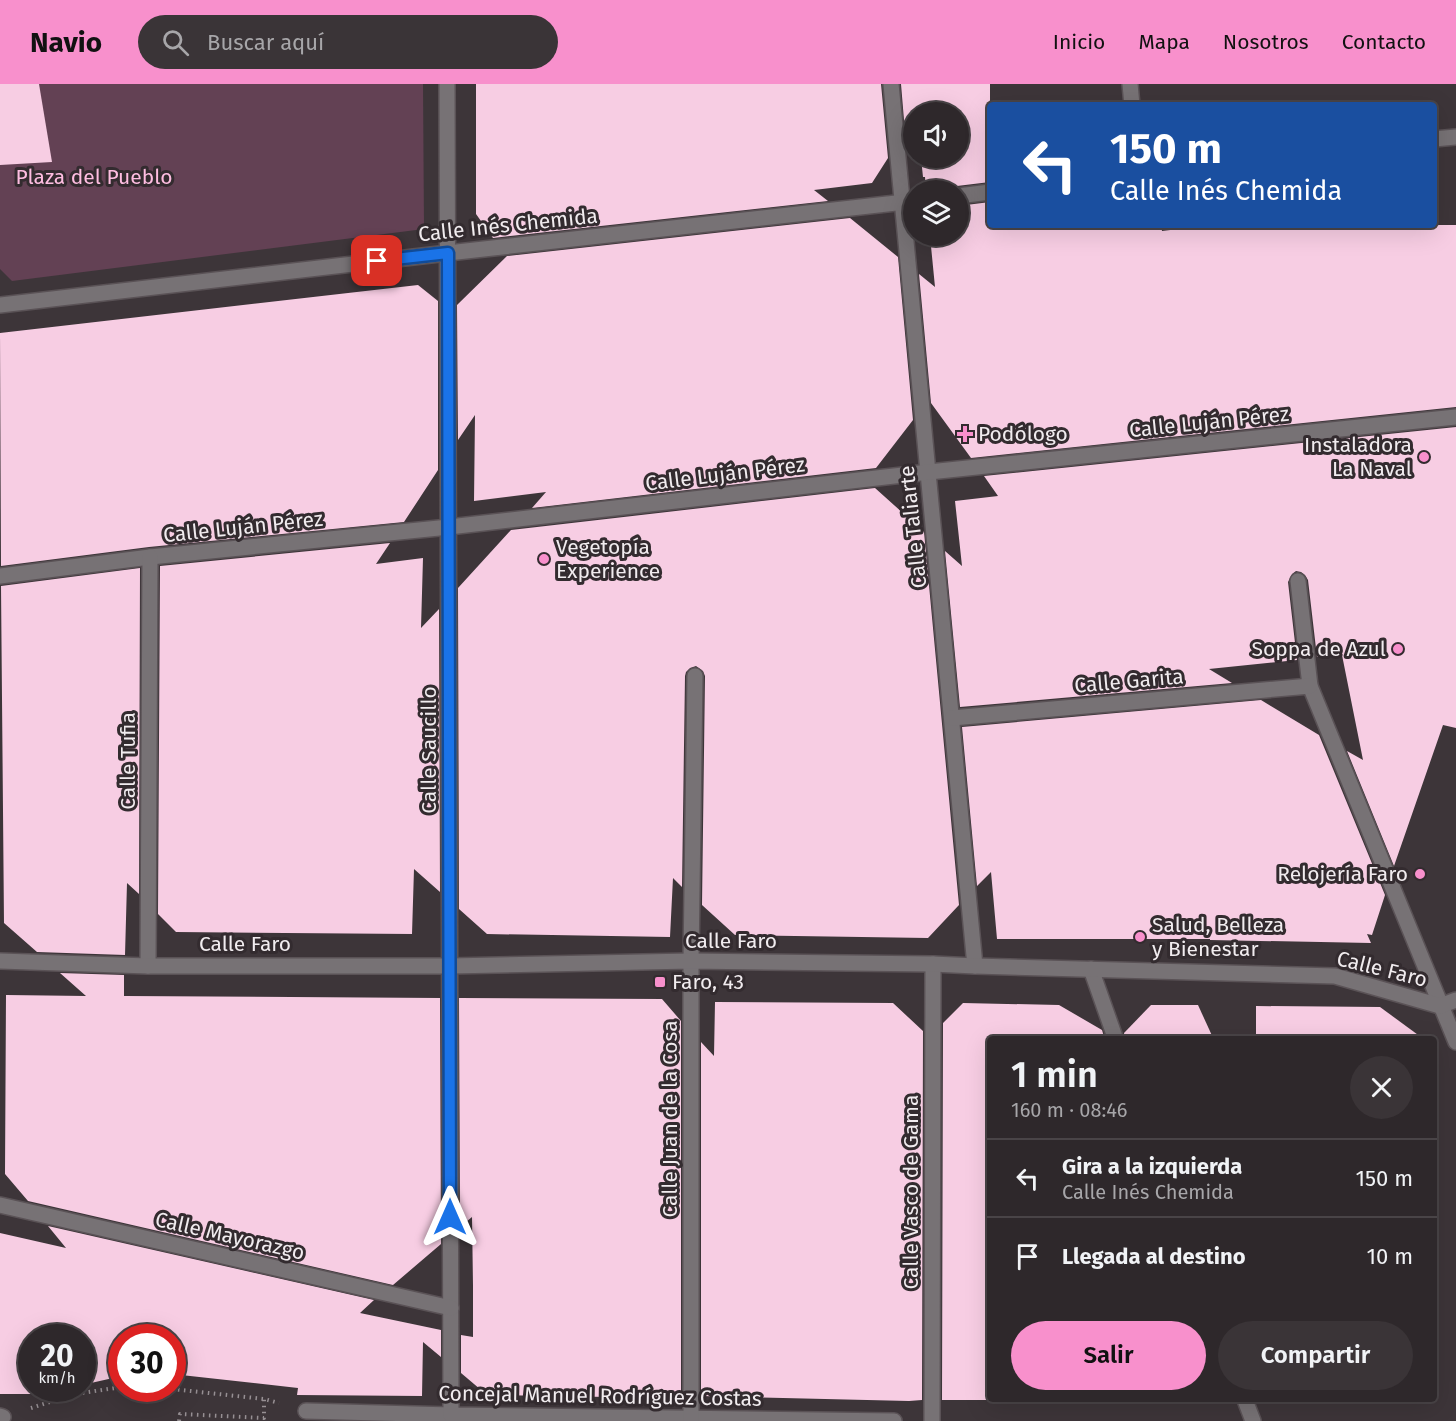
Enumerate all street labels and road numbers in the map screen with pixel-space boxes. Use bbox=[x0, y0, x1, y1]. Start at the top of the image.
street label: Calle Inés Chemida bbox=[417, 203, 599, 247]
street label: Calle Luján Pérez bbox=[1128, 401, 1290, 443]
street label: Calle Luján Pérez bbox=[644, 451, 806, 497]
street label: Calle Taliarte bbox=[894, 464, 932, 590]
street label: Calle Luján Pérez bbox=[162, 506, 324, 548]
street label: Calle Garita bbox=[1073, 663, 1185, 699]
street label: Calle Saucillo bbox=[416, 686, 442, 814]
street label: Calle Tufia bbox=[115, 712, 141, 810]
street label: Calle Faro bbox=[685, 928, 777, 954]
street label: Calle Faro bbox=[199, 931, 291, 957]
street label: Calle Faro bbox=[1334, 945, 1430, 993]
street label: Calle Juan de la Cosa bbox=[657, 1020, 683, 1218]
street label: Calle Vasco de Gama bbox=[898, 1095, 924, 1289]
street label: Calle Mayorazgo bbox=[153, 1206, 307, 1266]
street label: Concejal Manuel Rodríguez Costas bbox=[438, 1380, 762, 1412]

